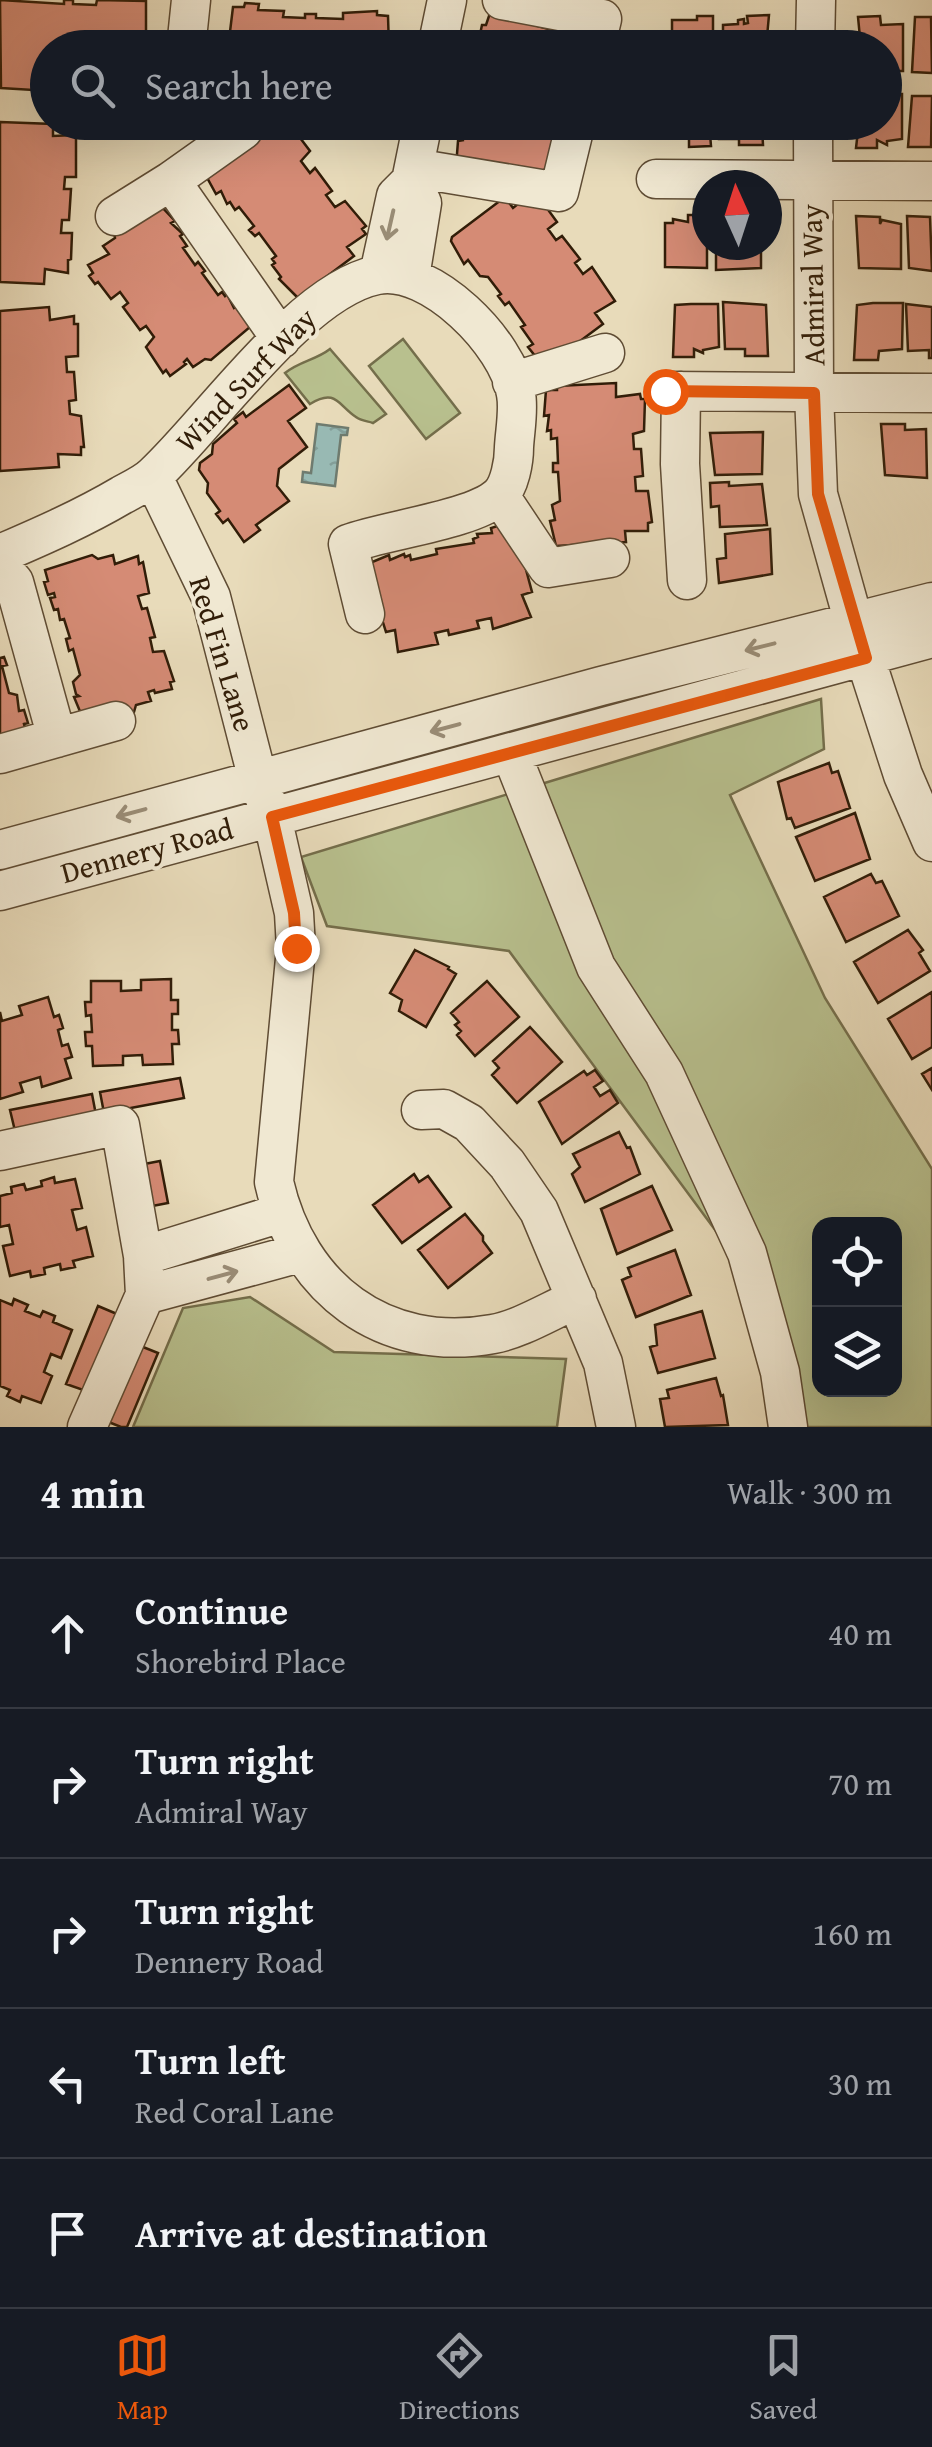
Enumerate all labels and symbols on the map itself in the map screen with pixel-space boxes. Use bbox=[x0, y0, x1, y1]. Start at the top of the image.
north arrow bbox=[692, 170, 782, 260]
street label: Admiral Way bbox=[789, 204, 835, 366]
one-way arrow bbox=[380, 208, 398, 240]
street label: Wind Surf Way bbox=[165, 297, 326, 462]
route start bbox=[643, 369, 689, 415]
street label: Red Fin Lane bbox=[178, 571, 267, 737]
one-way arrow bbox=[745, 639, 777, 657]
one-way arrow bbox=[430, 720, 461, 739]
one-way arrow bbox=[116, 805, 147, 824]
street label: Dennery Road bbox=[56, 806, 238, 894]
route end bbox=[274, 926, 320, 972]
one-way arrow bbox=[207, 1264, 238, 1283]

